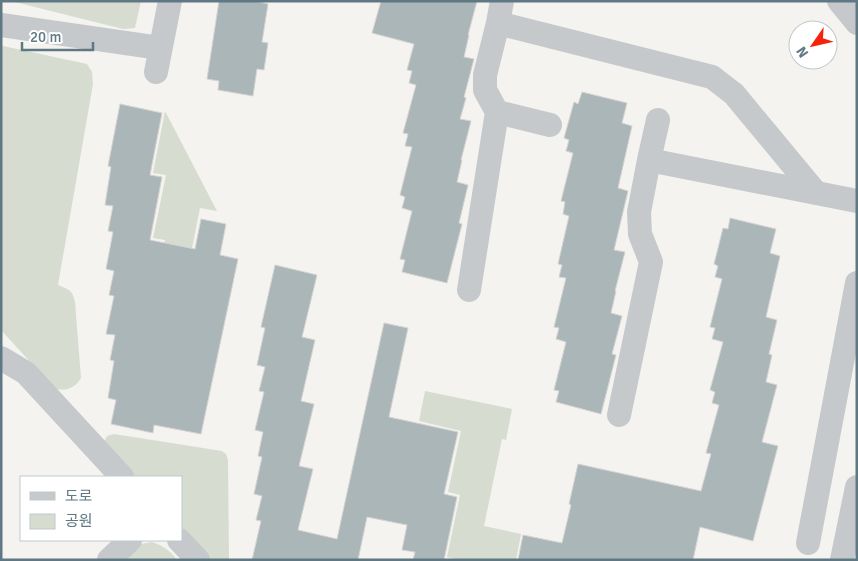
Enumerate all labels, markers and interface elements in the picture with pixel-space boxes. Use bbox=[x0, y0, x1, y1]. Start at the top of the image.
scale bar bbox=[22, 20, 94, 52]
north arrow bbox=[788, 20, 838, 70]
text: 20 m bbox=[30, 28, 61, 46]
text: N bbox=[793, 43, 812, 61]
legend bbox=[20, 476, 182, 541]
text: 도로 bbox=[65, 487, 93, 505]
text: 공원 bbox=[65, 512, 93, 530]

